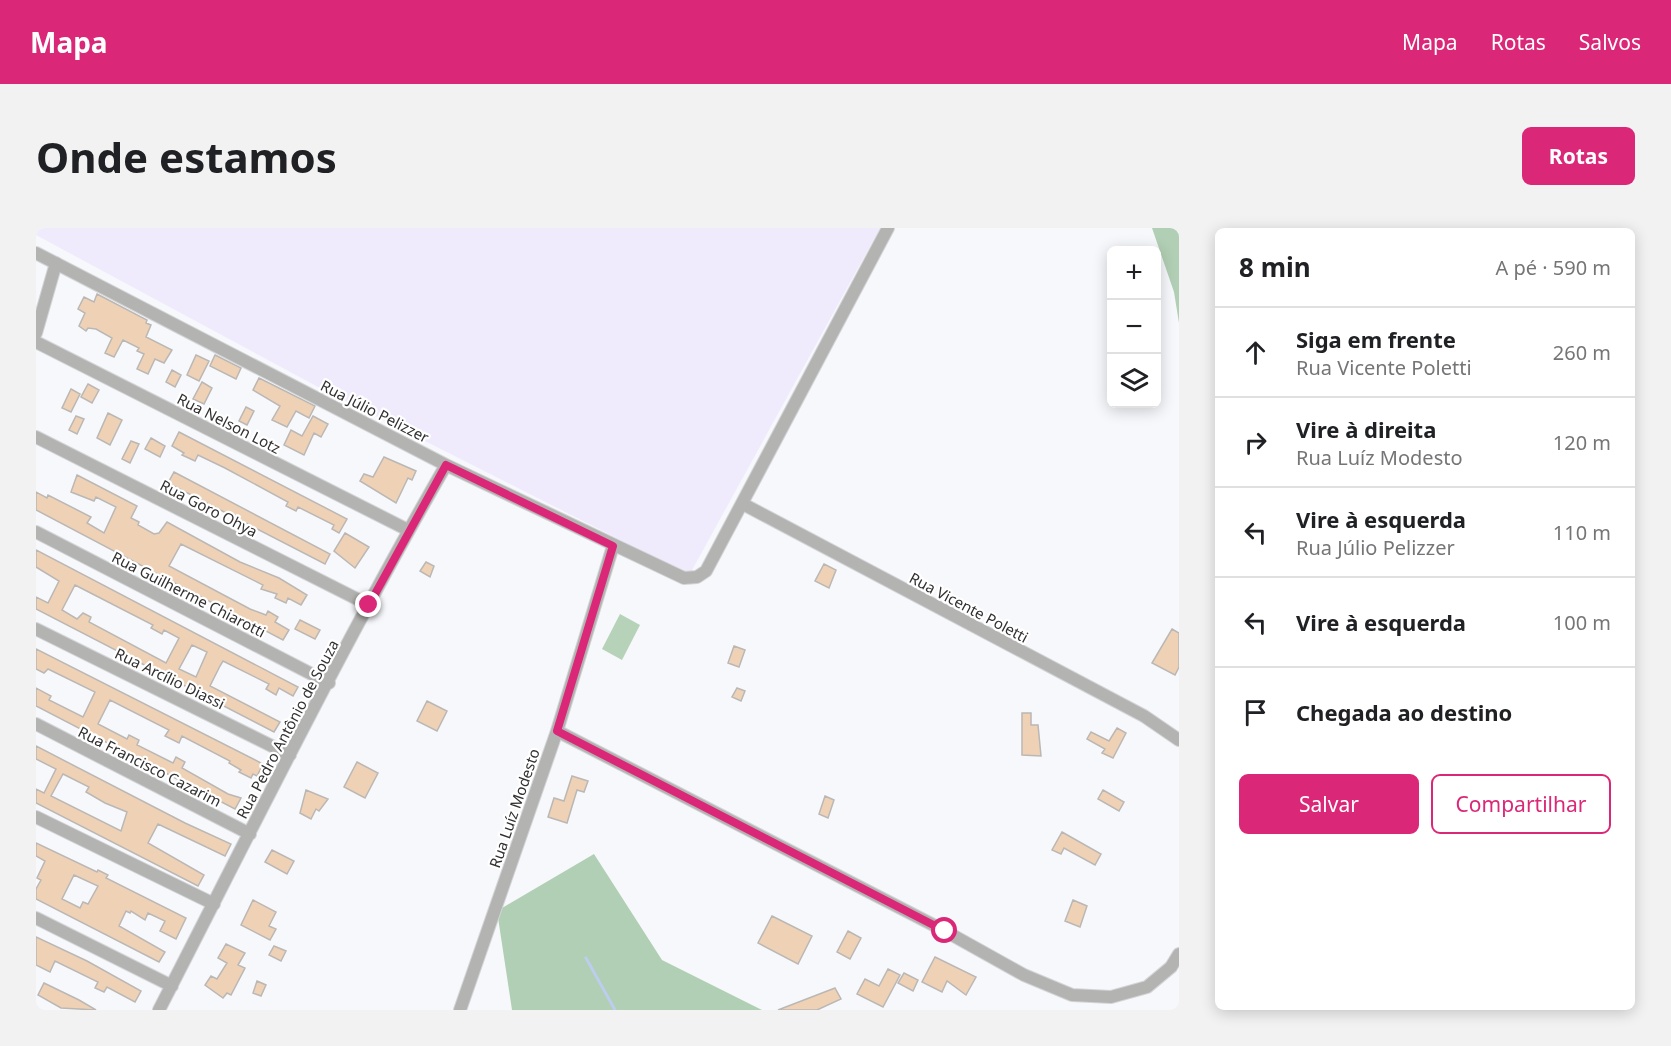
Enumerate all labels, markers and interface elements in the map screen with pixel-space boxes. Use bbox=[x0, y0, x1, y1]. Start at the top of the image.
text: Mapa bbox=[30, 23, 108, 61]
text: Mapa bbox=[1402, 28, 1458, 56]
text: Rotas bbox=[1491, 28, 1546, 56]
text: Salvos bbox=[1579, 28, 1641, 56]
button: Rotas bbox=[1522, 127, 1635, 185]
text: Onde estamos bbox=[36, 128, 337, 185]
map controls bbox=[1107, 246, 1161, 408]
button: + bbox=[1107, 246, 1161, 300]
text: 8 min bbox=[1239, 249, 1311, 285]
text: A pé · 590 m bbox=[1495, 254, 1611, 281]
button: − bbox=[1107, 300, 1161, 354]
text: Siga em frente bbox=[1296, 324, 1456, 354]
icon: ahead bbox=[1239, 336, 1272, 369]
text: 260 m bbox=[1553, 339, 1611, 366]
button: layers bbox=[1107, 354, 1161, 408]
text: Rua Vicente Poletti bbox=[1296, 354, 1472, 381]
street label: Rua Júlio Pelizzer bbox=[317, 375, 433, 447]
street label: Rua Nelson Lotz bbox=[174, 388, 284, 458]
text: Vire à direita bbox=[1296, 414, 1436, 444]
icon: right bbox=[1239, 426, 1272, 459]
text: 120 m bbox=[1553, 429, 1611, 456]
text: Rua Luíz Modesto bbox=[1296, 444, 1463, 471]
street label: Rua Goro Ohya bbox=[157, 475, 261, 541]
text: Vire à esquerda bbox=[1296, 504, 1466, 534]
icon: left bbox=[1239, 516, 1272, 549]
text: 110 m bbox=[1553, 519, 1611, 546]
text: Rua Júlio Pelizzer bbox=[1296, 534, 1455, 561]
street label: Rua Guilherme Chiarotti bbox=[109, 547, 269, 641]
street label: Rua Vicente Poletti bbox=[906, 567, 1032, 647]
route end bbox=[355, 591, 381, 617]
icon: left bbox=[1239, 606, 1272, 639]
text: Vire à esquerda bbox=[1296, 607, 1466, 637]
text: 100 m bbox=[1553, 609, 1611, 636]
street label: Rua Pedro Antônio de Souza bbox=[231, 636, 343, 822]
street label: Rua Arcílio Diassi bbox=[112, 643, 228, 713]
icon: arrive bbox=[1239, 696, 1272, 729]
text: Chegada ao destino bbox=[1296, 697, 1512, 727]
street label: Rua Francisco Cazarim bbox=[75, 721, 225, 811]
street label: Rua Luíz Modesto bbox=[484, 746, 544, 870]
button: Salvar bbox=[1239, 774, 1419, 834]
button: Compartilhar bbox=[1431, 774, 1611, 834]
route start bbox=[931, 917, 957, 943]

